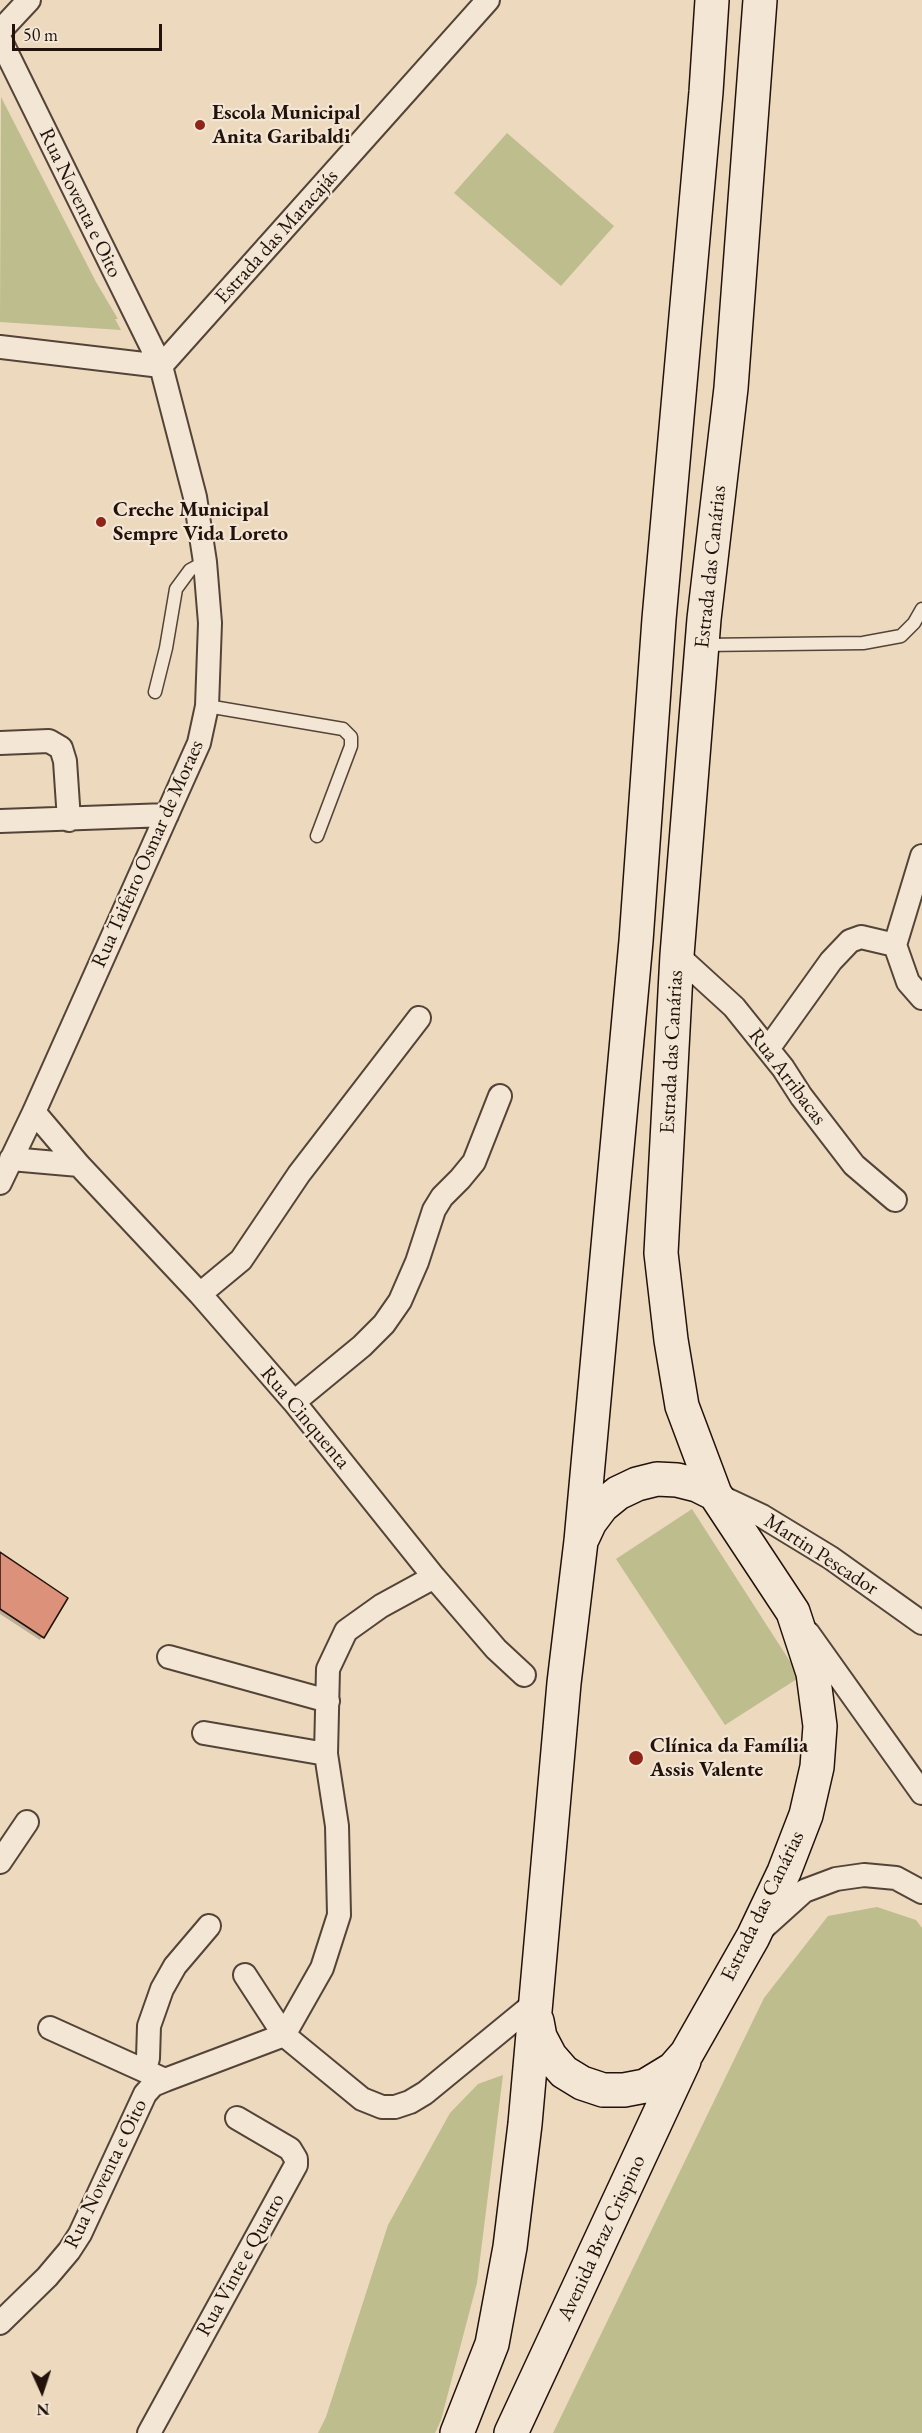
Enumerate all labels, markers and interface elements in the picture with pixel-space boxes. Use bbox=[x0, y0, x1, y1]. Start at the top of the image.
scale bar bbox=[15, 12, 165, 50]
text: 50 m bbox=[23, 23, 58, 46]
place label: Escola Municipal Anita Garibaldi bbox=[212, 100, 360, 150]
marker: Escola Municipal Anita Garibaldi bbox=[193, 118, 207, 132]
street label: Rua Noventa e Oito bbox=[33, 124, 127, 282]
street label: Estrada das Maracajás bbox=[210, 165, 344, 309]
street label: Estrada das Canárias bbox=[690, 484, 732, 650]
place label: Creche Municipal Sempre Vida Loreto bbox=[113, 497, 288, 547]
marker: Creche Municipal Sempre Vida Loreto bbox=[94, 515, 108, 529]
street label: Rua Taifeiro Osmar de Moraes bbox=[86, 736, 210, 972]
street label: Estrada das Canárias bbox=[655, 970, 689, 1134]
street label: Rua Arribacas bbox=[742, 1024, 832, 1130]
street label: Rua Cinquenta bbox=[255, 1362, 355, 1474]
street label: Martin Pescador bbox=[759, 1509, 883, 1601]
place label: Clínica da Família Assis Valente bbox=[650, 1733, 808, 1783]
marker: Clínica da Família Assis Valente bbox=[627, 1749, 645, 1767]
street label: Estrada das Canárias bbox=[716, 1827, 810, 1985]
street label: Rua Noventa e Oito bbox=[59, 2095, 153, 2253]
street label: Avenida Braz Crispino bbox=[553, 2151, 651, 2325]
street label: Rua Vinte e Quatro bbox=[191, 2189, 291, 2341]
north arrow bbox=[12, 2361, 72, 2421]
text: N bbox=[36, 2399, 50, 2420]

